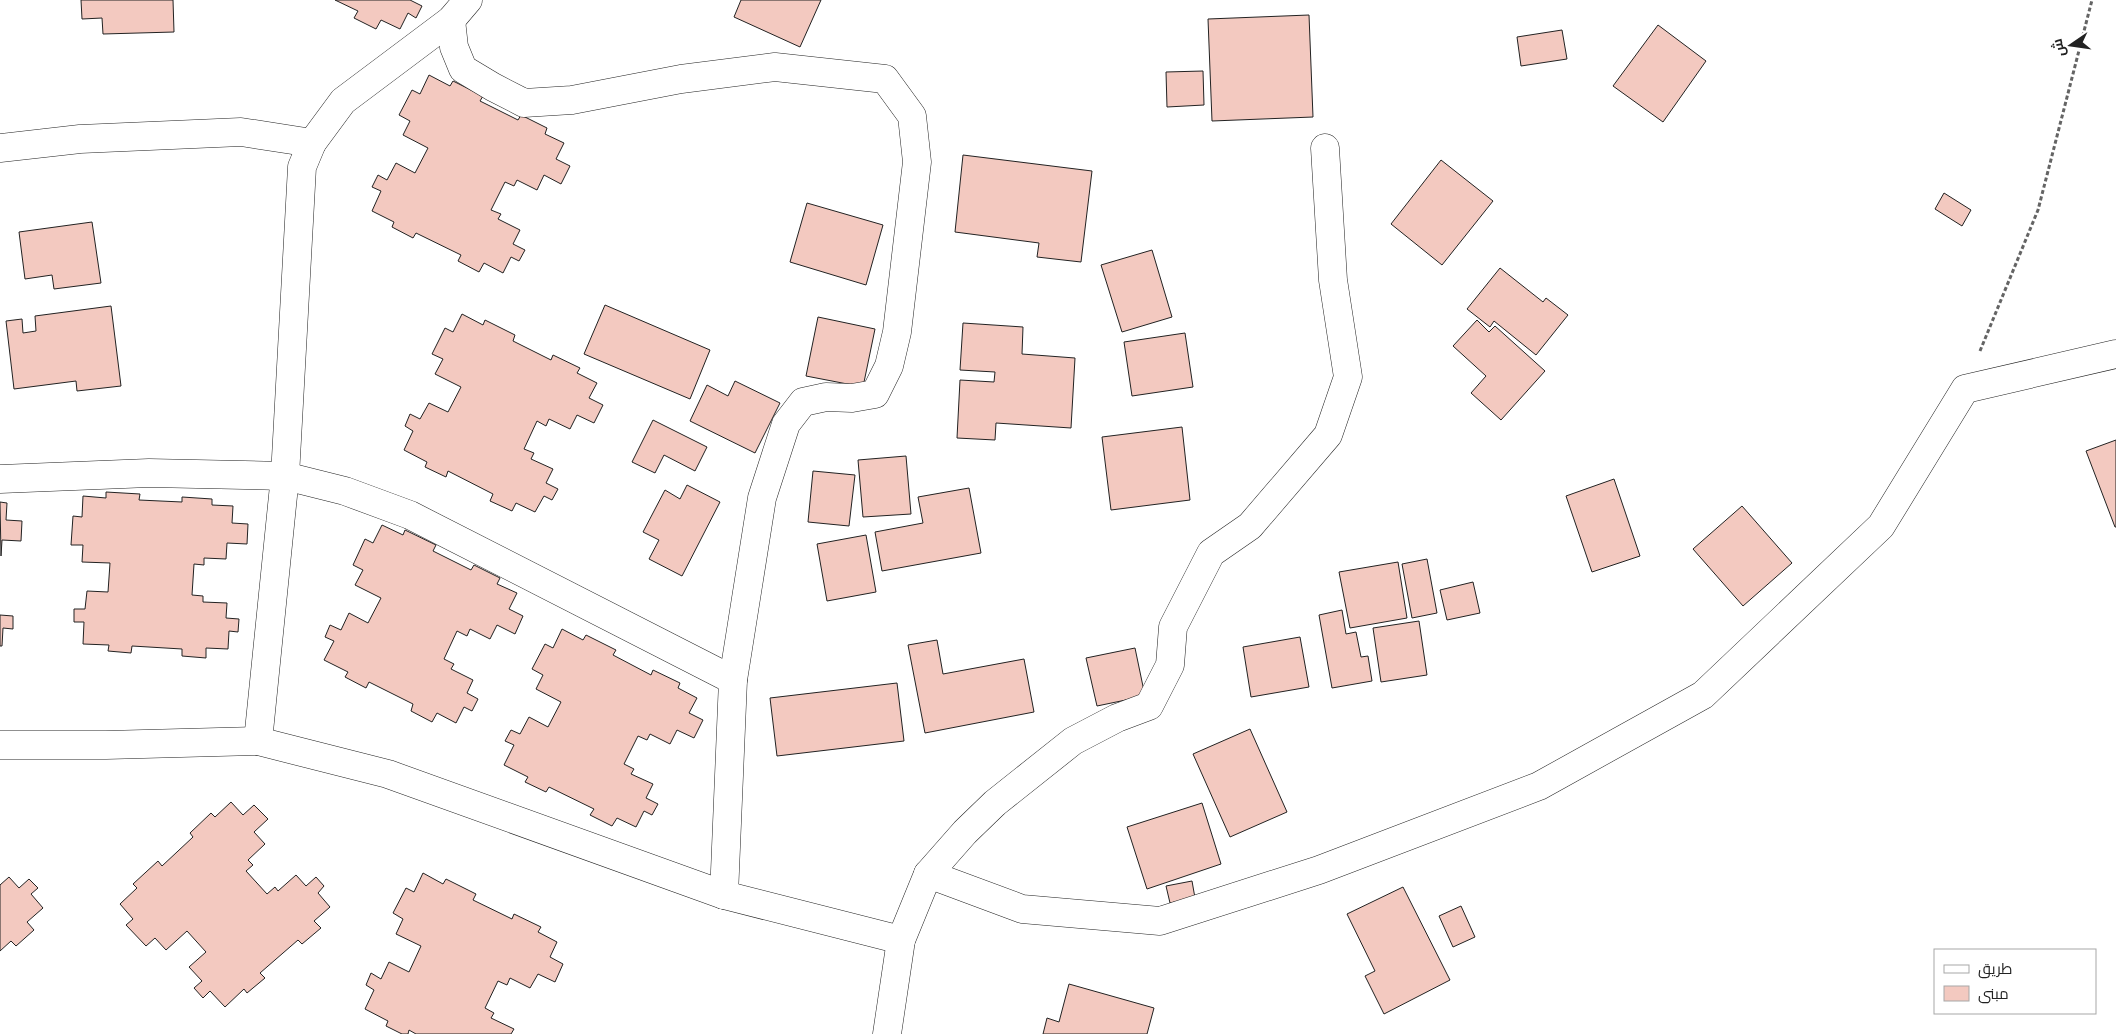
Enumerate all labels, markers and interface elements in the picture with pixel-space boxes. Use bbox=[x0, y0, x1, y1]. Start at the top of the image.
north arrow bbox=[2046, 20, 2096, 70]
text: ش bbox=[2048, 37, 2069, 59]
legend bbox=[1934, 949, 2096, 1014]
text: طريق bbox=[1978, 959, 2012, 979]
text: مبنى bbox=[1978, 984, 2009, 1004]

